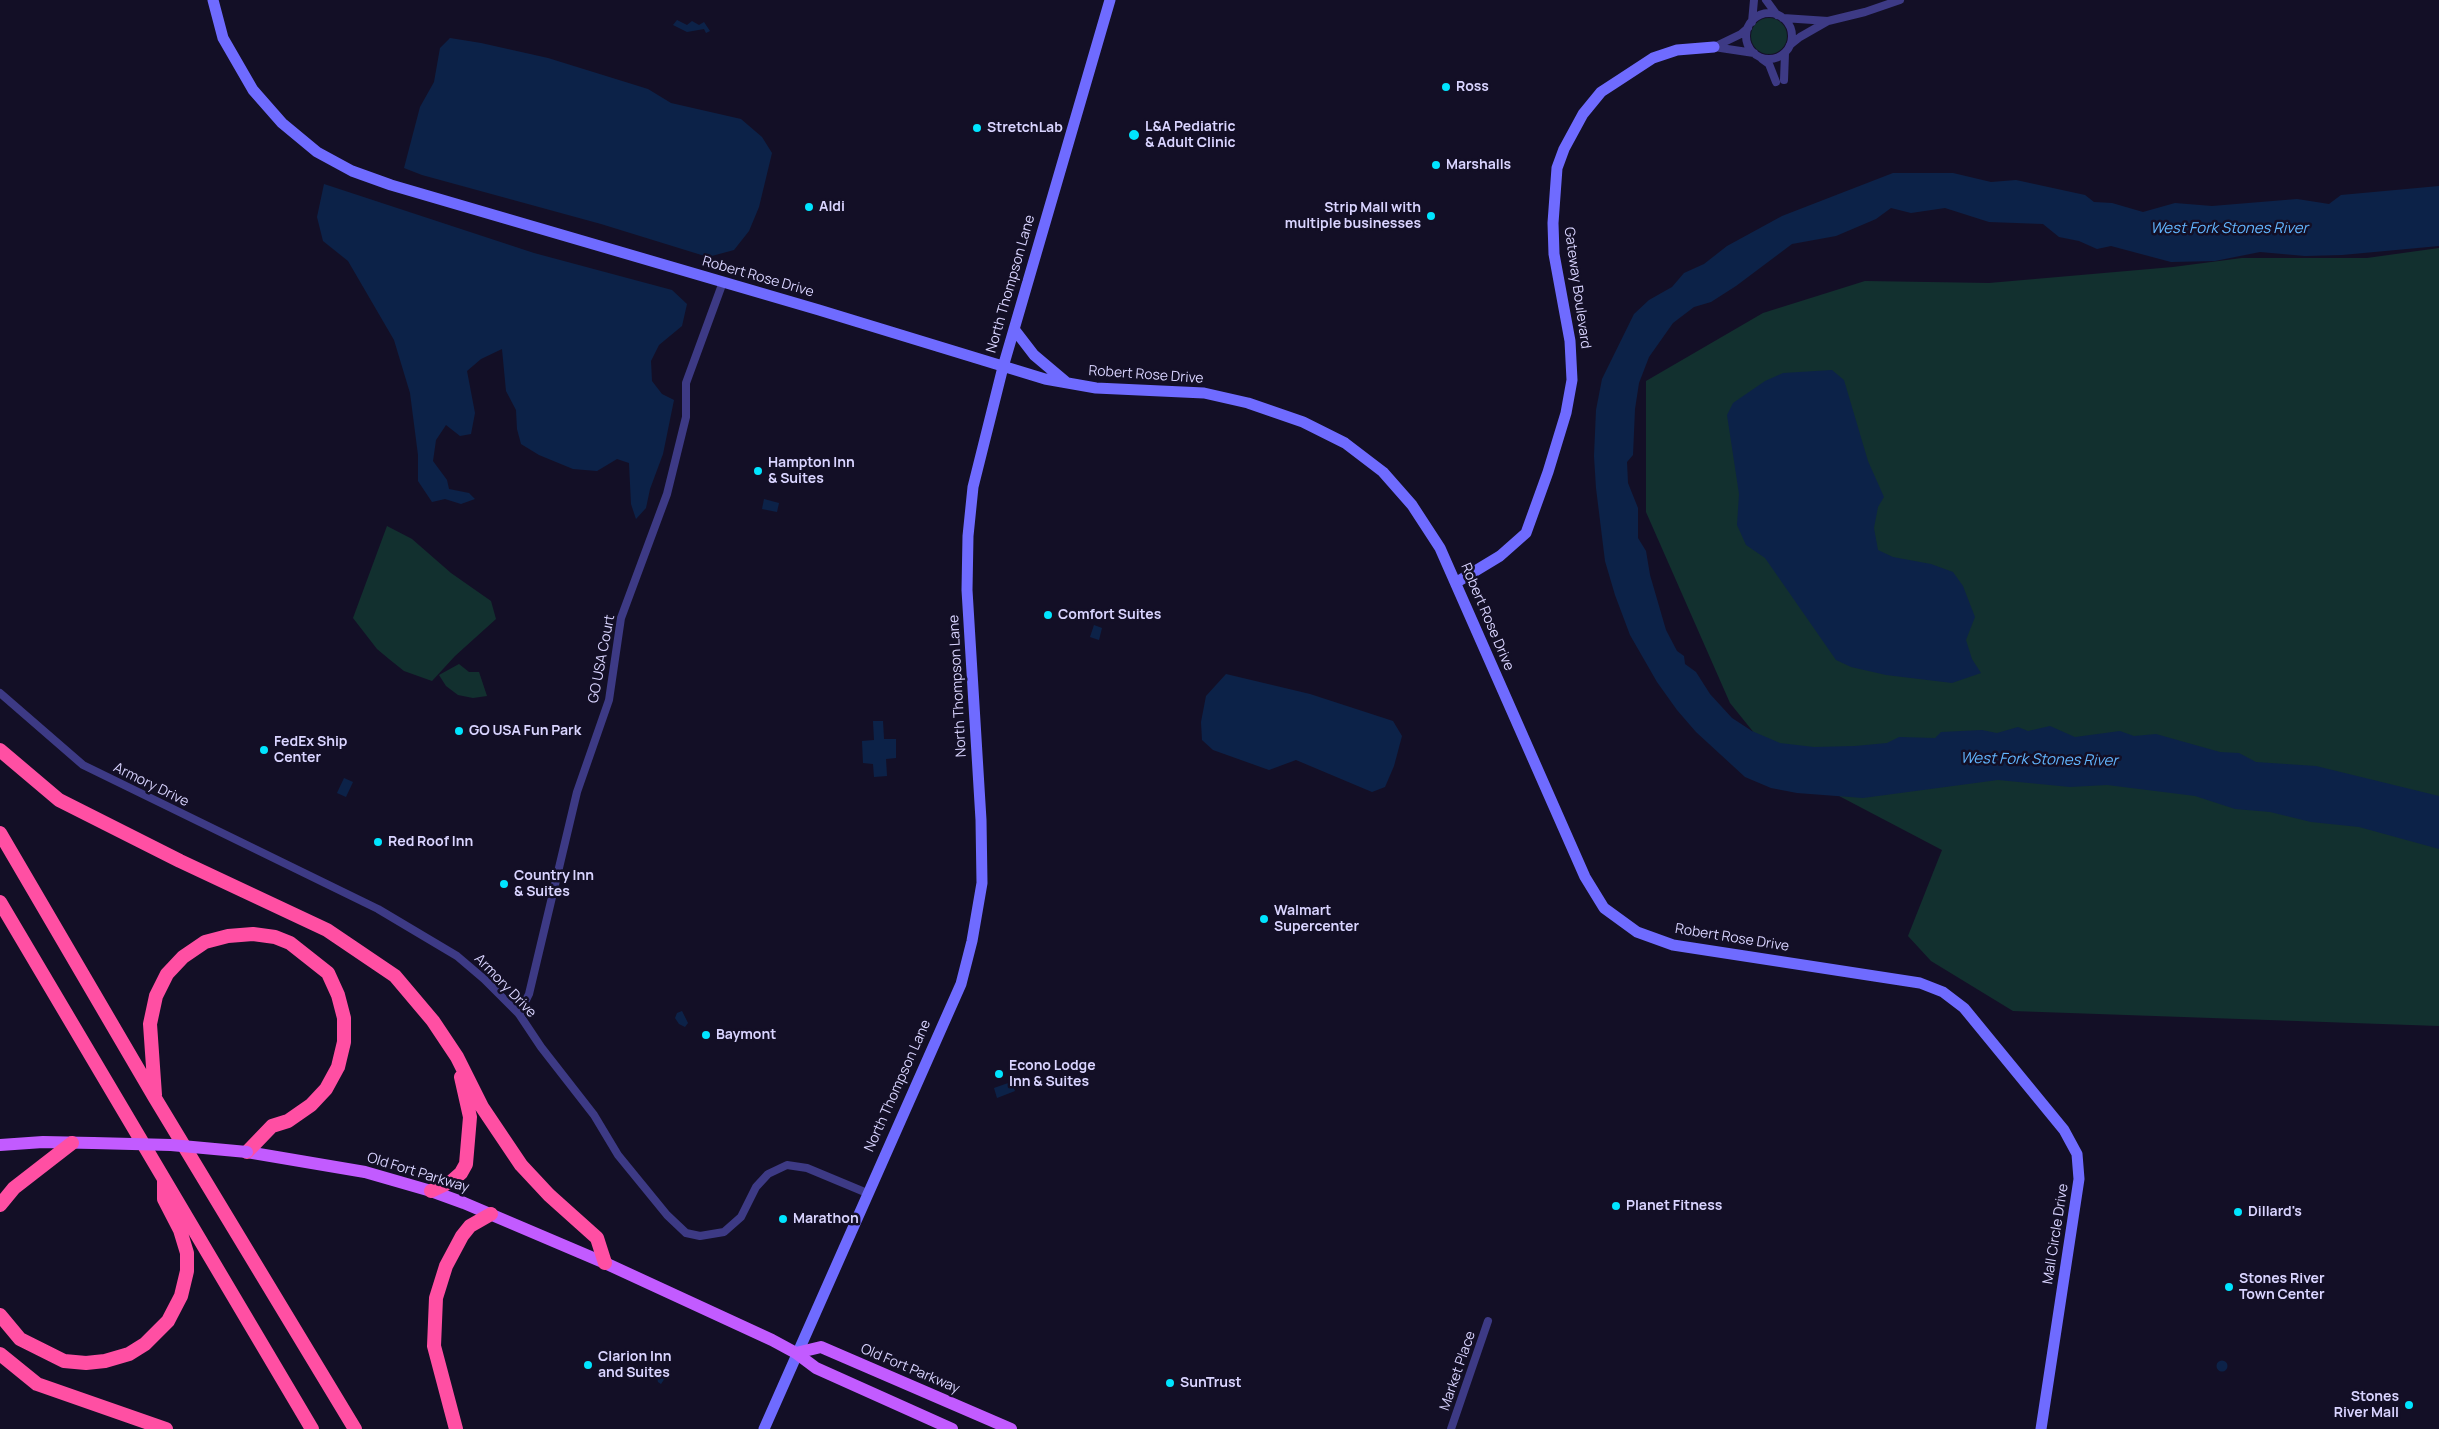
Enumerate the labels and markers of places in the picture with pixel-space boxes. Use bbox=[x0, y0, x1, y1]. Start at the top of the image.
place label: Ross bbox=[1456, 79, 1489, 95]
marker: Ross bbox=[1440, 81, 1452, 93]
place label: L&A Pediatric & Adult Clinic bbox=[1145, 119, 1236, 152]
place label: StretchLab bbox=[987, 120, 1063, 136]
marker: StretchLab bbox=[971, 122, 983, 134]
marker: L&A Pediatric & Adult Clinic bbox=[1127, 128, 1141, 142]
place label: Marshalls bbox=[1446, 157, 1511, 173]
marker: Marshalls bbox=[1430, 159, 1442, 171]
place label: Aldi bbox=[819, 199, 845, 215]
place label: Strip Mall with multiple businesses bbox=[1285, 200, 1421, 232]
marker: Aldi bbox=[803, 201, 815, 213]
marker: Strip Mall with multiple businesses bbox=[1425, 210, 1437, 222]
place label: Hampton Inn & Suites bbox=[768, 455, 855, 488]
marker: Hampton Inn & Suites bbox=[752, 465, 764, 477]
place label: Comfort Suites bbox=[1058, 607, 1161, 623]
marker: Comfort Suites bbox=[1042, 609, 1054, 621]
place label: GO USA Fun Park bbox=[469, 723, 581, 739]
marker: GO USA Fun Park bbox=[453, 725, 465, 737]
place label: FedEx Ship Center bbox=[274, 734, 347, 766]
marker: FedEx Ship Center bbox=[258, 744, 270, 756]
place label: Red Roof Inn bbox=[388, 834, 473, 850]
marker: Red Roof Inn bbox=[372, 836, 384, 848]
place label: Country Inn & Suites bbox=[514, 868, 594, 900]
marker: Country Inn & Suites bbox=[498, 878, 510, 890]
place label: Walmart Supercenter bbox=[1274, 903, 1359, 936]
marker: Walmart Supercenter bbox=[1258, 913, 1270, 925]
place label: Baymont bbox=[716, 1027, 776, 1043]
marker: Baymont bbox=[700, 1029, 712, 1041]
place label: Econo Lodge Inn & Suites bbox=[1009, 1058, 1096, 1090]
marker: Econo Lodge Inn & Suites bbox=[993, 1068, 1005, 1080]
place label: Planet Fitness bbox=[1626, 1198, 1722, 1214]
marker: Planet Fitness bbox=[1610, 1200, 1622, 1212]
place label: Dillard's bbox=[2248, 1204, 2302, 1220]
marker: Dillard's bbox=[2232, 1206, 2244, 1218]
place label: Marathon bbox=[793, 1211, 859, 1227]
marker: Marathon bbox=[777, 1213, 789, 1225]
place label: Stones River Town Center bbox=[2239, 1271, 2325, 1304]
marker: Stones River Town Center bbox=[2223, 1281, 2235, 1293]
place label: Clarion Inn and Suites bbox=[598, 1349, 671, 1381]
marker: Clarion Inn and Suites bbox=[582, 1359, 594, 1371]
place label: SunTrust bbox=[1180, 1375, 1242, 1391]
marker: SunTrust bbox=[1164, 1377, 1176, 1389]
place label: Stones River Mall bbox=[2334, 1389, 2399, 1421]
marker: Stones River Mall bbox=[2403, 1399, 2415, 1411]

